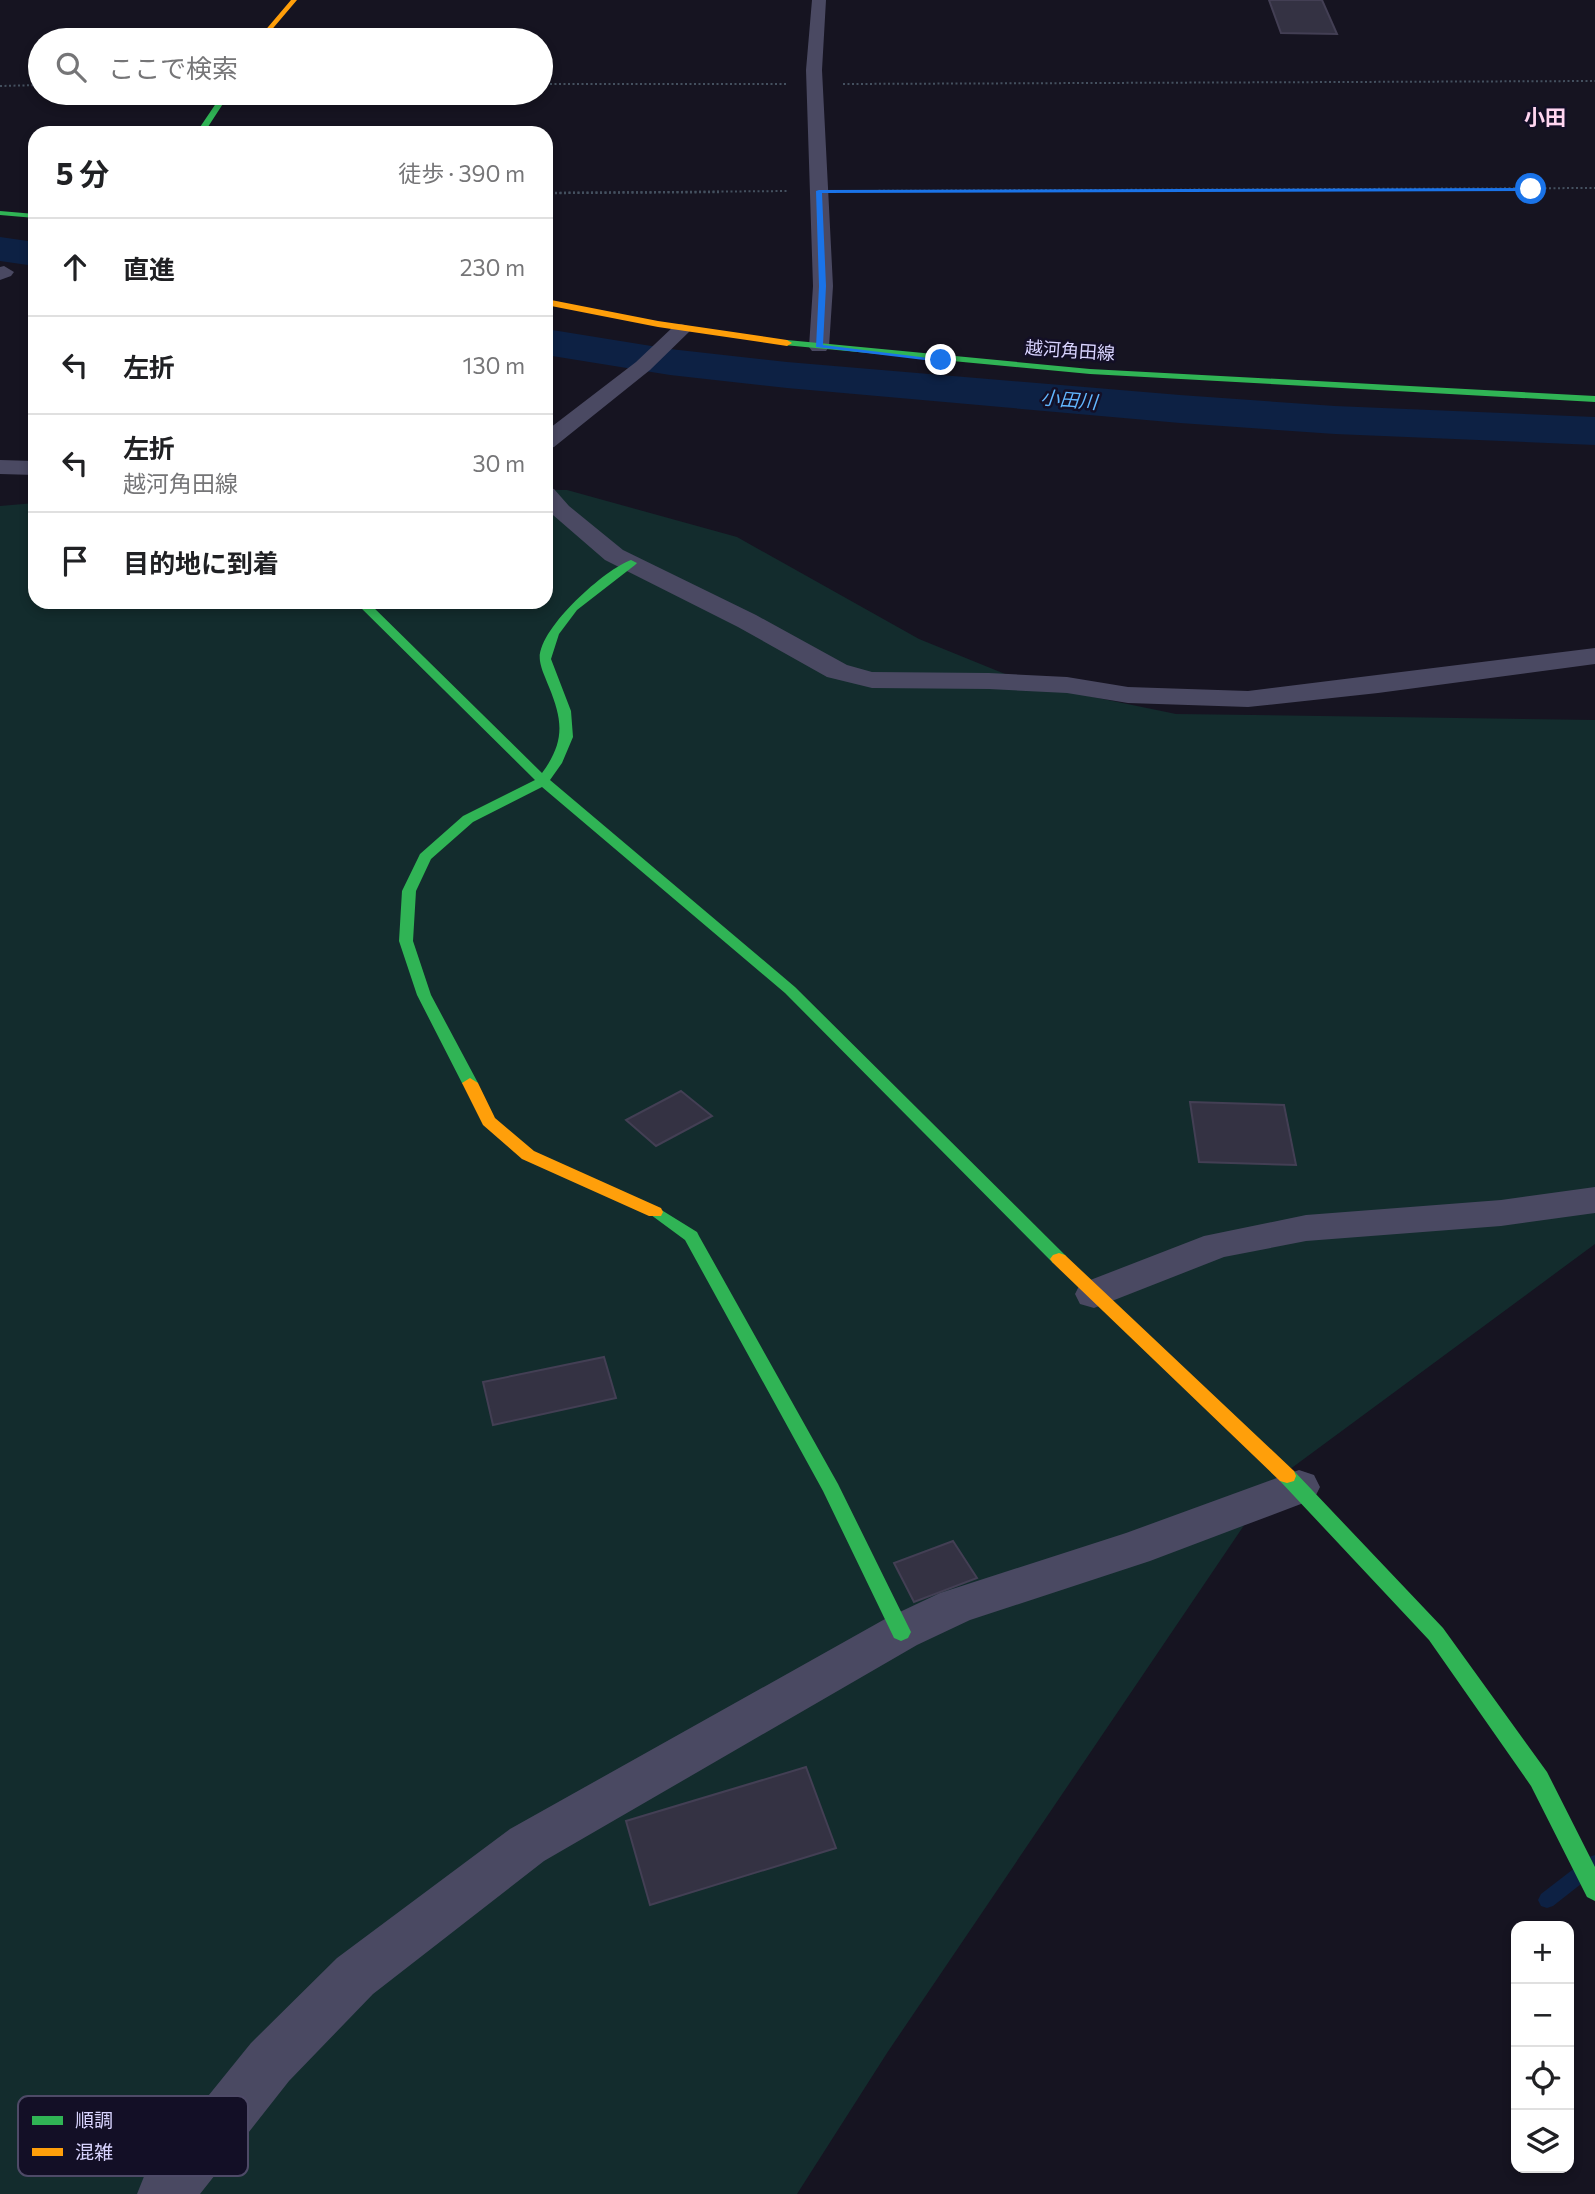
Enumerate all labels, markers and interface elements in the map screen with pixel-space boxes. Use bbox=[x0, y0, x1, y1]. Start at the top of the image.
search box bbox=[28, 28, 553, 105]
icon: search bbox=[52, 48, 90, 86]
text: ここで検索 bbox=[108, 52, 238, 83]
district label: 小田 bbox=[1524, 104, 1566, 129]
text: 5 分 bbox=[56, 154, 109, 191]
text: 徒歩 · 390 m bbox=[398, 159, 525, 187]
route start bbox=[1515, 173, 1546, 204]
icon: ahead bbox=[56, 248, 94, 286]
text: 直進 bbox=[123, 253, 175, 284]
text: 230 m bbox=[460, 253, 525, 281]
street label: 越河角田線 bbox=[1024, 336, 1116, 364]
route end bbox=[925, 344, 956, 375]
icon: left bbox=[56, 346, 94, 384]
text: 左折 bbox=[123, 351, 175, 382]
text: 130 m bbox=[463, 351, 525, 379]
water label: 小田川 bbox=[1040, 385, 1100, 413]
text: 左折 bbox=[123, 432, 175, 463]
icon: left bbox=[56, 444, 94, 482]
text: 30 m bbox=[472, 449, 525, 477]
text: 越河角田線 bbox=[123, 469, 238, 497]
icon: arrive bbox=[56, 542, 94, 580]
text: 目的地に到着 bbox=[123, 547, 279, 578]
map controls bbox=[1511, 1921, 1574, 2173]
button: + bbox=[1511, 1921, 1574, 1984]
button: − bbox=[1511, 1984, 1574, 2047]
button: locate bbox=[1511, 2047, 1574, 2110]
legend bbox=[18, 2096, 248, 2176]
text: 順調 bbox=[75, 2108, 113, 2131]
button: layers bbox=[1511, 2110, 1574, 2173]
text: 混雑 bbox=[75, 2140, 113, 2163]

